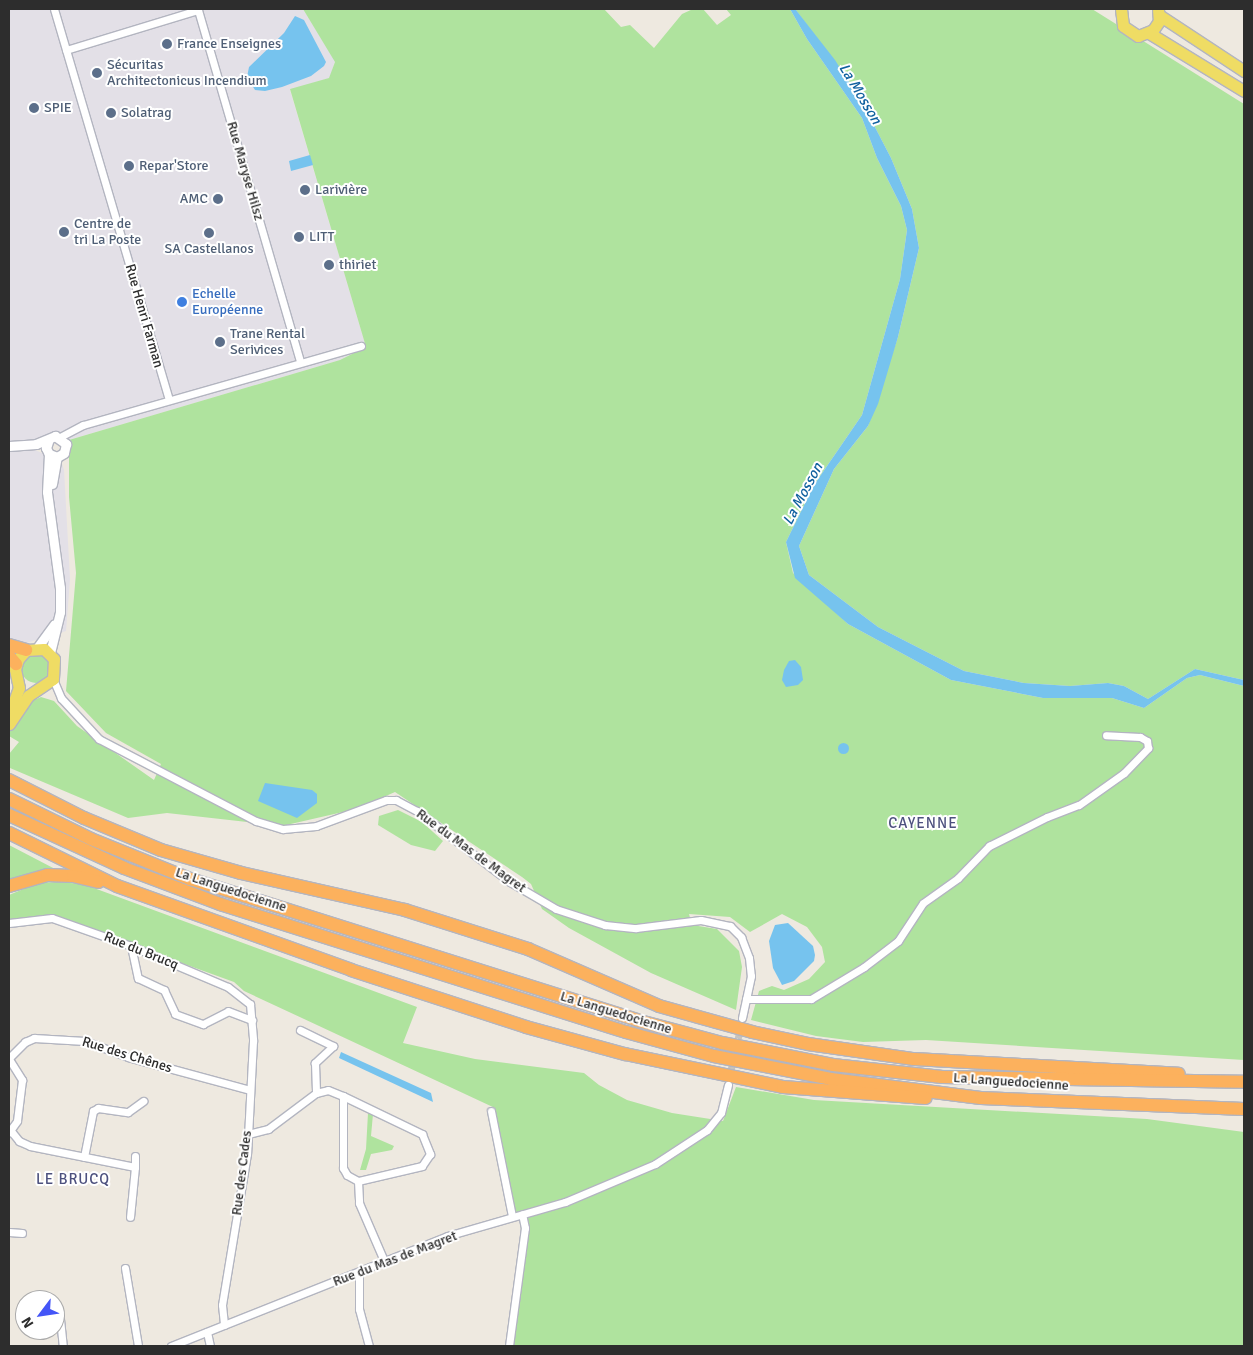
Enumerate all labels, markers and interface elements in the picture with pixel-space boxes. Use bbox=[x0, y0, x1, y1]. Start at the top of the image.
place label: France Enseignes bbox=[177, 36, 281, 52]
marker: France Enseignes bbox=[161, 38, 173, 50]
place label: Sécuritas Architectonicus Incendium bbox=[107, 57, 267, 90]
water label: La Mosson bbox=[835, 60, 885, 128]
marker: Sécuritas Architectonicus Incendium bbox=[91, 67, 103, 79]
place label: SPIE bbox=[44, 100, 72, 116]
marker: SPIE bbox=[28, 102, 40, 114]
place label: Solatrag bbox=[121, 105, 172, 121]
marker: Solatrag bbox=[105, 107, 117, 119]
street label: Rue Maryse Hilsz bbox=[223, 120, 267, 222]
place label: Repar'Store bbox=[139, 158, 208, 174]
marker: Repar'Store bbox=[123, 160, 135, 172]
place label: Larivière bbox=[315, 182, 367, 198]
marker: Larivière bbox=[299, 184, 311, 196]
place label: AMC bbox=[180, 191, 208, 207]
marker: AMC bbox=[212, 193, 224, 205]
place label: Centre de tri La Poste bbox=[74, 216, 141, 248]
marker: Centre de tri La Poste bbox=[58, 226, 70, 238]
marker: SA Castellanos bbox=[203, 227, 215, 239]
place label: LITT bbox=[309, 229, 334, 245]
marker: LITT bbox=[293, 231, 305, 243]
place label: SA Castellanos bbox=[164, 241, 254, 257]
place label: thiriet bbox=[339, 257, 376, 273]
marker: thiriet bbox=[323, 259, 335, 271]
street label: Rue Henri Farman bbox=[121, 262, 167, 370]
place label: Echelle Européenne bbox=[192, 286, 263, 318]
marker: Echelle Européenne bbox=[176, 296, 188, 308]
place label: Trane Rental Serivices bbox=[230, 326, 305, 358]
marker: Trane Rental Serivices bbox=[214, 336, 226, 348]
water label: La Mosson bbox=[779, 460, 827, 528]
street label: Rue du Mas de Magret bbox=[413, 806, 529, 896]
district label: CAYENNE bbox=[887, 815, 959, 833]
street label: La Languedocienne bbox=[173, 864, 289, 916]
street label: Rue du Brucq bbox=[101, 928, 181, 974]
street label: La Languedocienne bbox=[558, 988, 674, 1038]
street label: Rue des Chênes bbox=[80, 1033, 174, 1077]
street label: La Languedocienne bbox=[953, 1070, 1069, 1094]
street label: Rue des Cades bbox=[228, 1130, 256, 1216]
district label: LE BRUCQ bbox=[35, 1171, 111, 1189]
street label: Rue du Mas de Magret bbox=[331, 1228, 459, 1290]
north arrow bbox=[15, 1290, 65, 1340]
text: N bbox=[18, 1314, 37, 1331]

